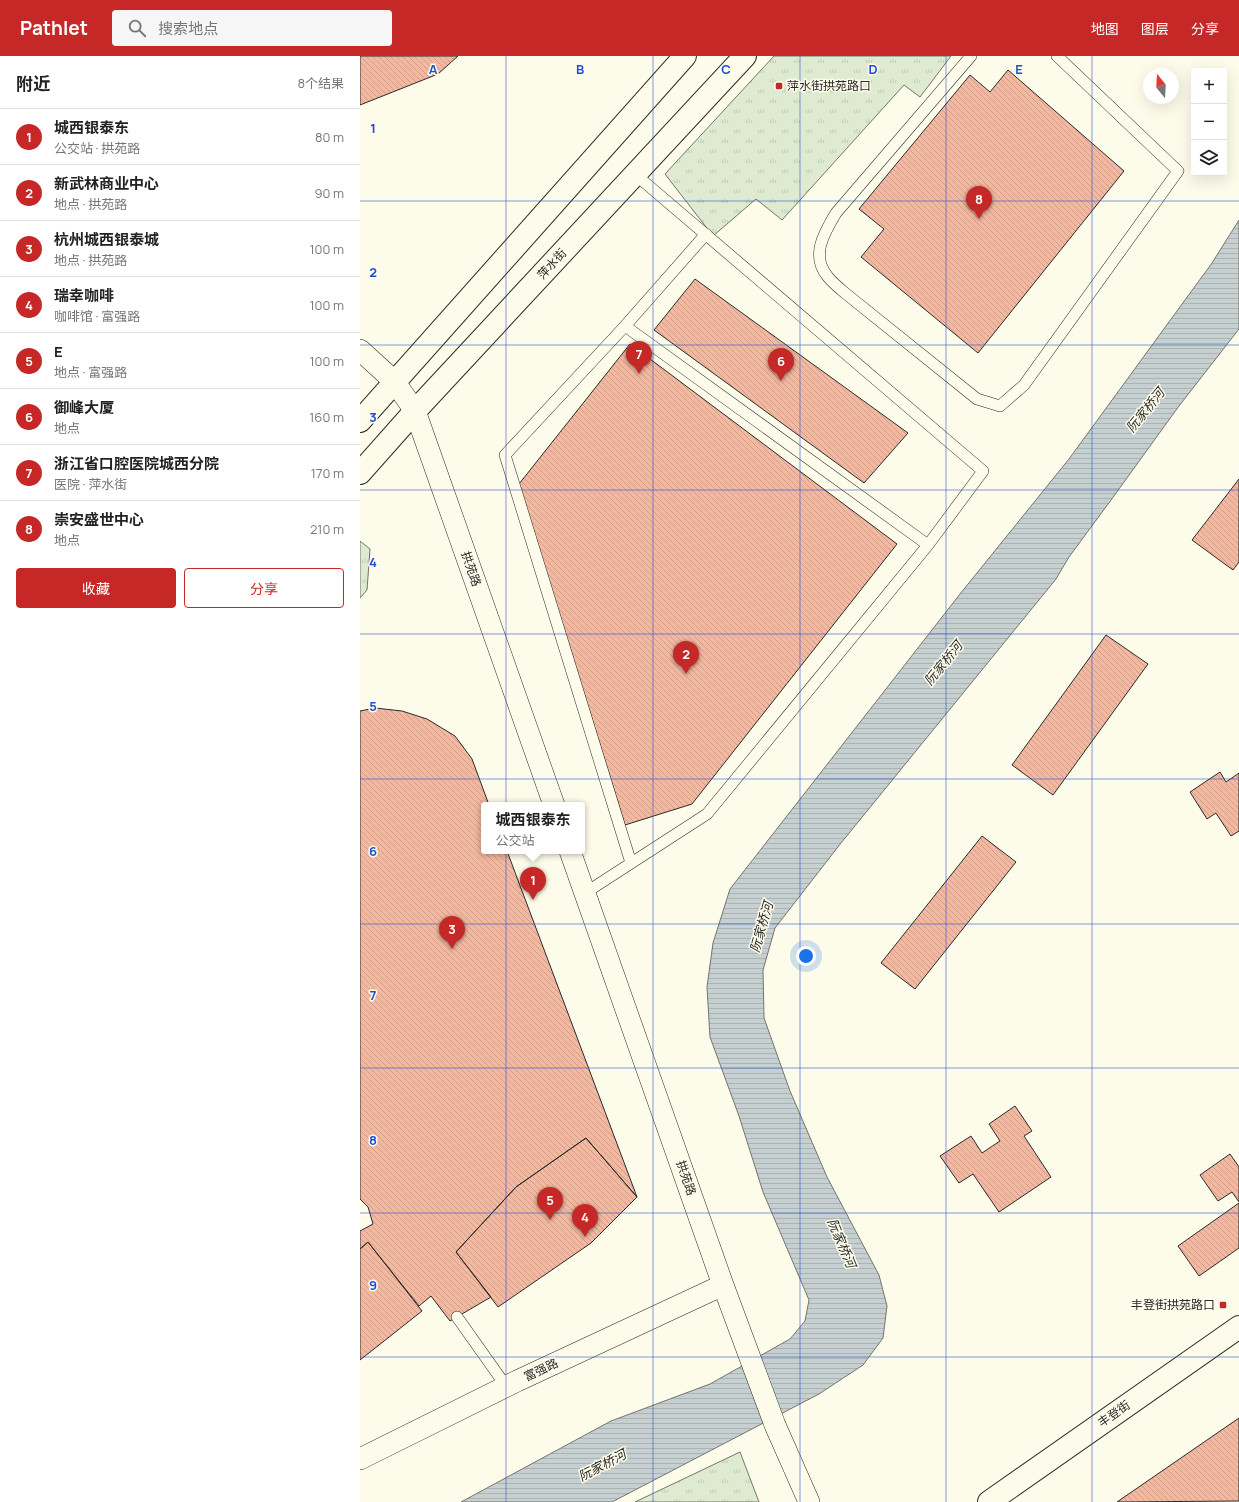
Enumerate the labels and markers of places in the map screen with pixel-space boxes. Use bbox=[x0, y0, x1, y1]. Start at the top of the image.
place label: 萍水街拱苑路口 bbox=[787, 77, 871, 94]
marker: 萍水街拱苑路口 bbox=[774, 81, 784, 91]
pin: 8 bbox=[966, 186, 992, 219]
pin: 7 bbox=[626, 341, 652, 374]
pin: 6 bbox=[768, 348, 794, 381]
pin: 2 bbox=[673, 641, 699, 674]
pin: 1 bbox=[520, 867, 546, 900]
pin: 3 bbox=[439, 916, 465, 949]
pin: 5 bbox=[537, 1187, 563, 1220]
pin: 4 bbox=[572, 1204, 598, 1237]
place label: 丰登街拱苑路口 bbox=[1131, 1296, 1215, 1313]
marker: 丰登街拱苑路口 bbox=[1218, 1300, 1228, 1310]

